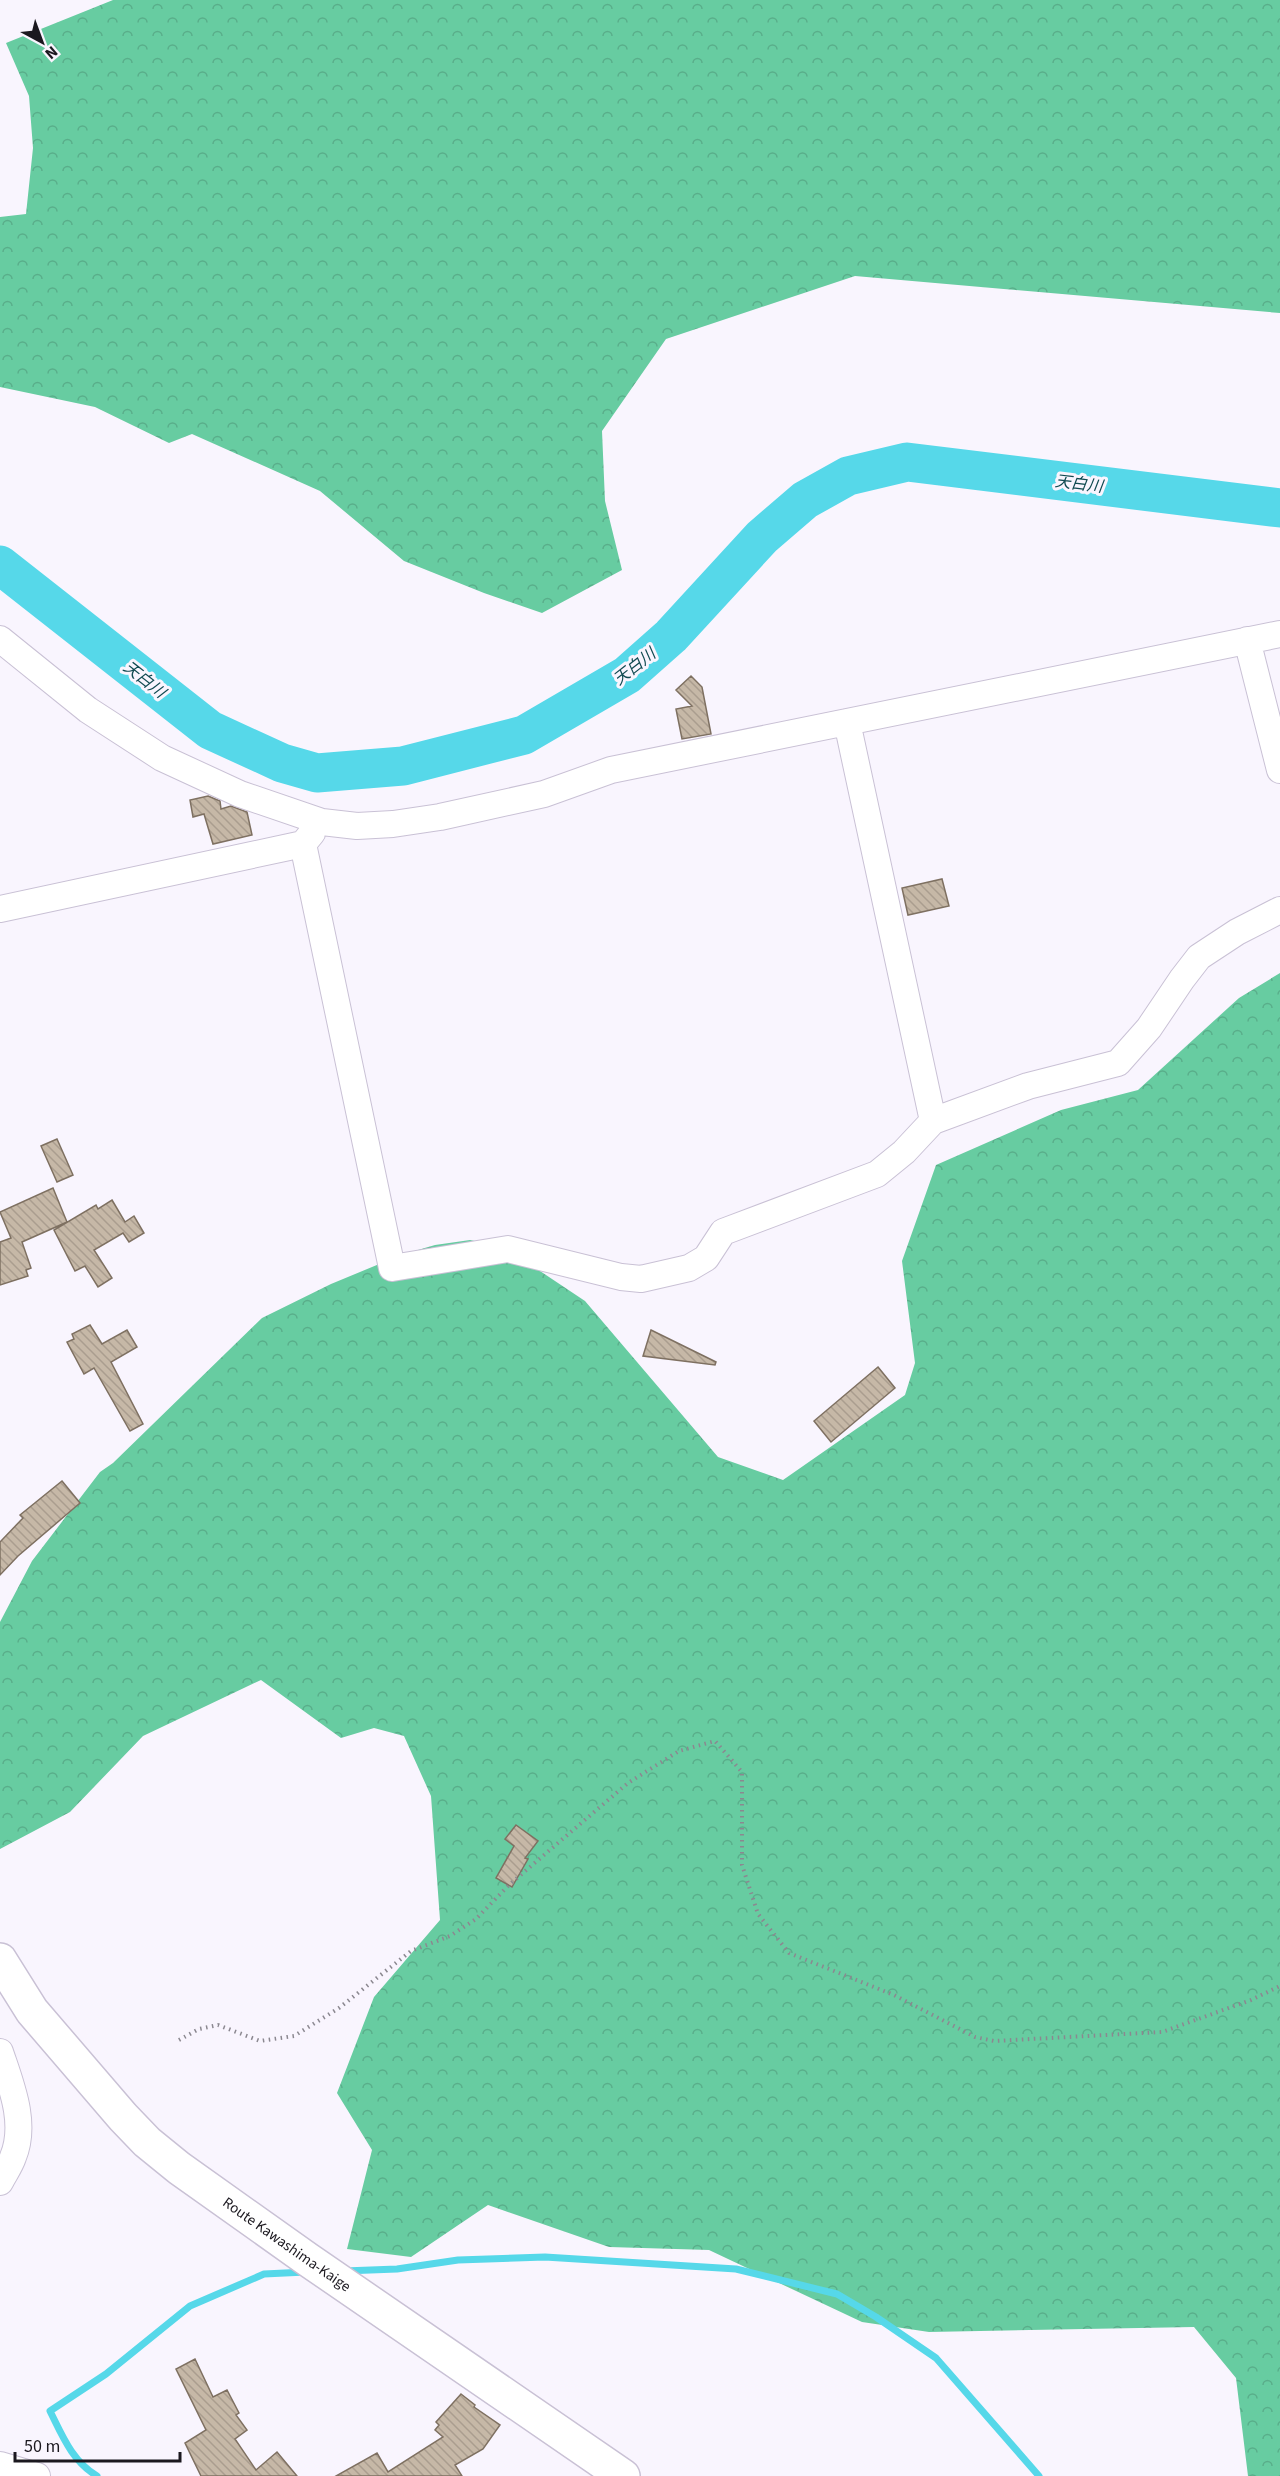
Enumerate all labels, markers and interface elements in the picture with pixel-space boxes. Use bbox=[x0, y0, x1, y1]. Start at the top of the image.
north arrow bbox=[12, 12, 72, 72]
text: N bbox=[40, 41, 62, 64]
water label: 天白川 bbox=[1054, 470, 1106, 498]
water label: 天白川 bbox=[609, 642, 662, 690]
water label: 天白川 bbox=[119, 656, 172, 704]
street label: Route Kawashima-Kaige bbox=[218, 2192, 355, 2297]
scale bar bbox=[15, 2425, 180, 2463]
text: 50 m bbox=[24, 2434, 60, 2459]

